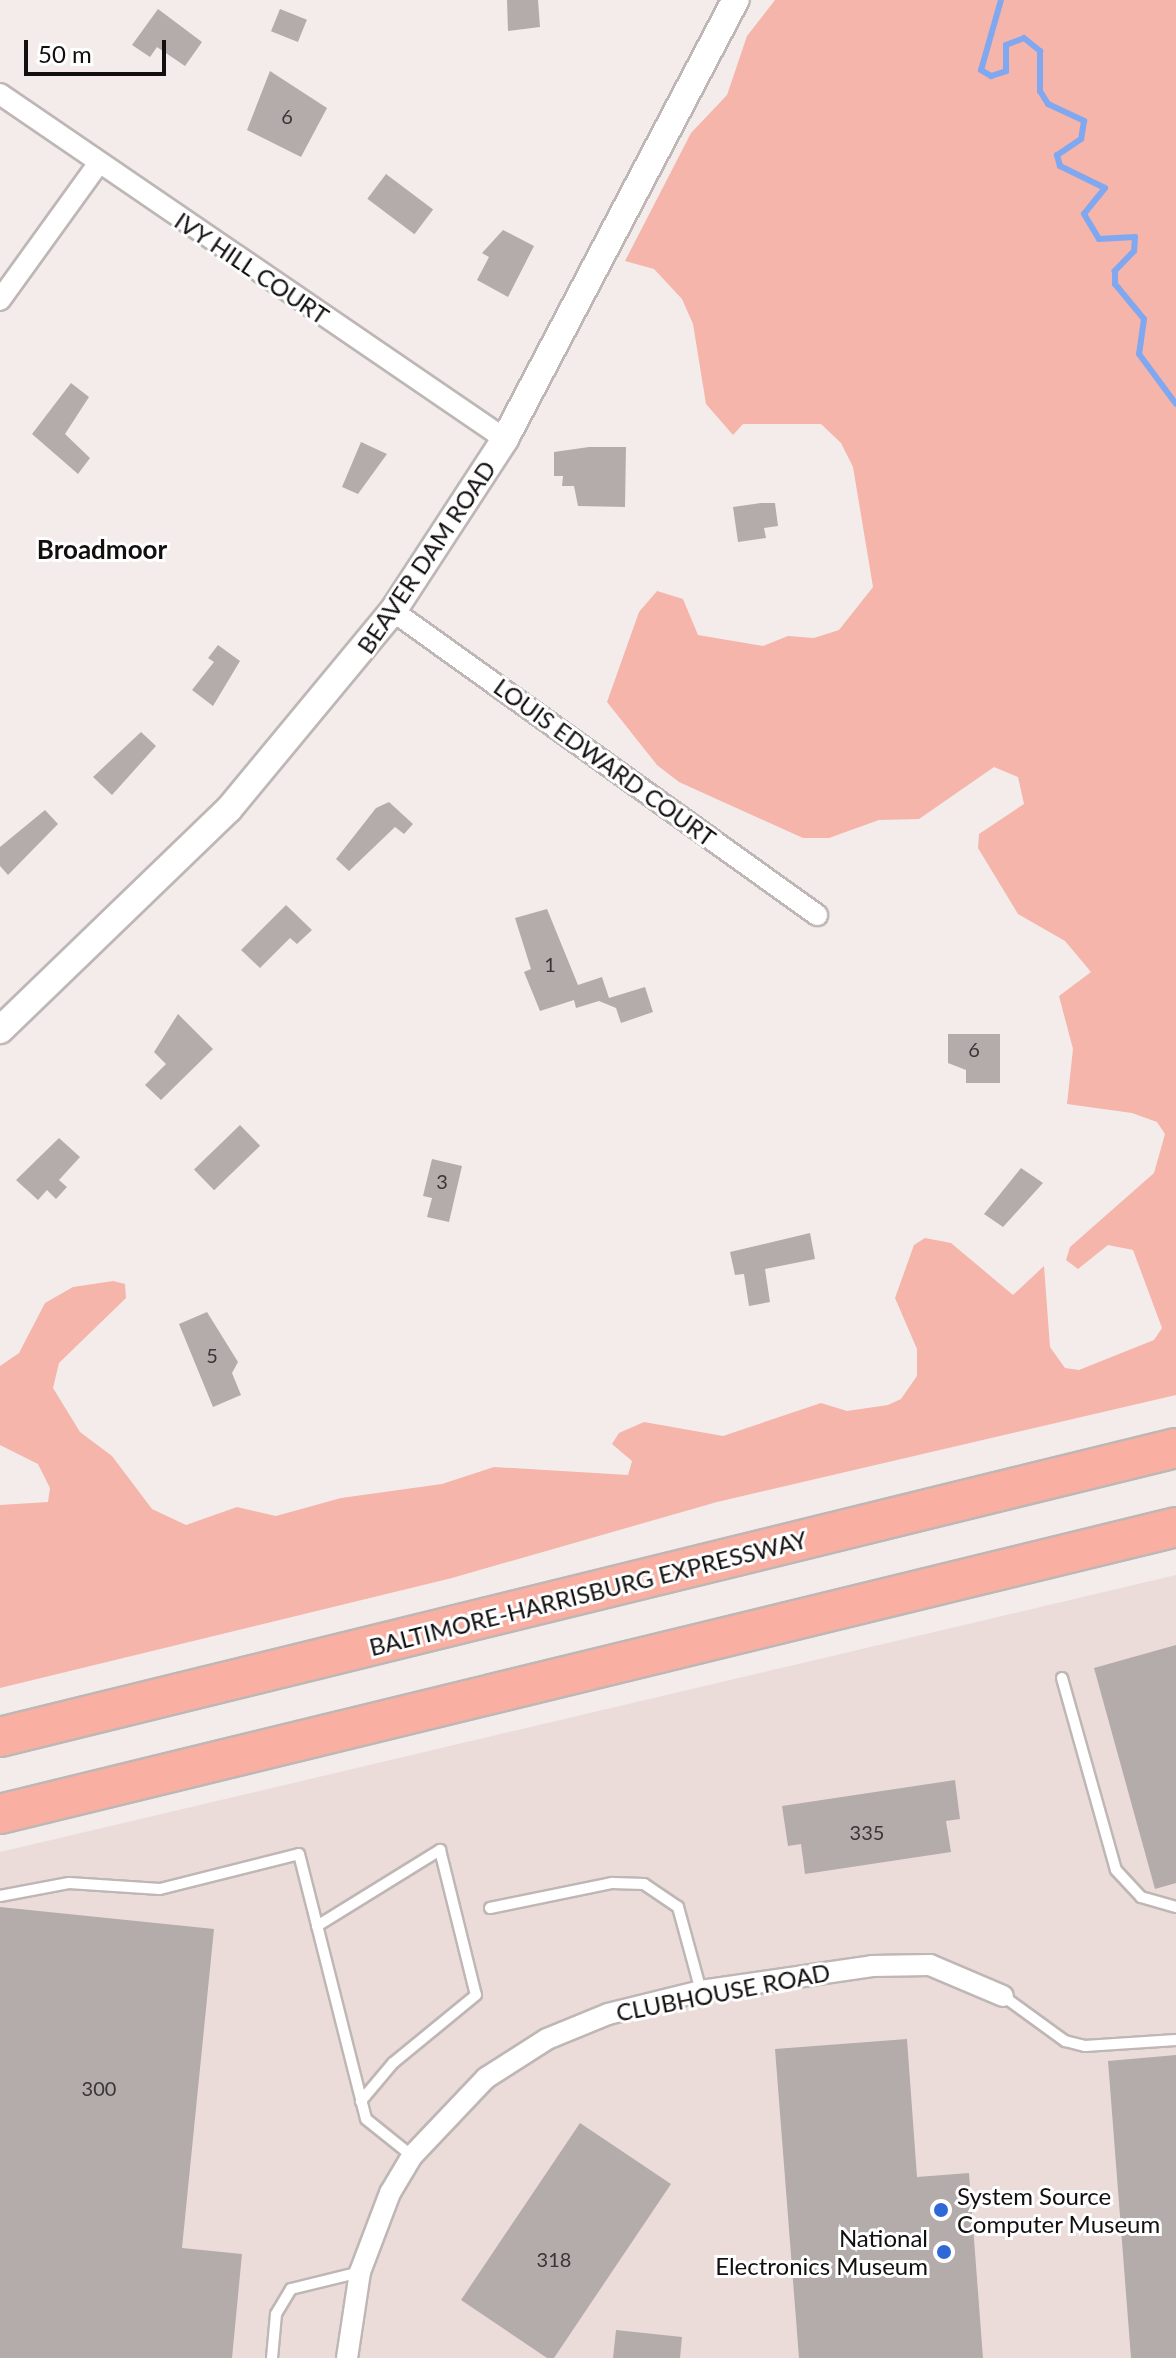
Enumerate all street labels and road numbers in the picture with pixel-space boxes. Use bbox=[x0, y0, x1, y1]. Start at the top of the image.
street label: IVY HILL COURT bbox=[169, 205, 335, 331]
street label: BEAVER DAM ROAD bbox=[351, 455, 501, 659]
street label: LOUIS EDWARD COURT bbox=[489, 672, 721, 852]
street label: BALTIMORE-HARRISBURG EXPRESSWAY bbox=[366, 1525, 810, 1661]
street label: CLUBHOUSE ROAD bbox=[614, 1957, 832, 2027]

